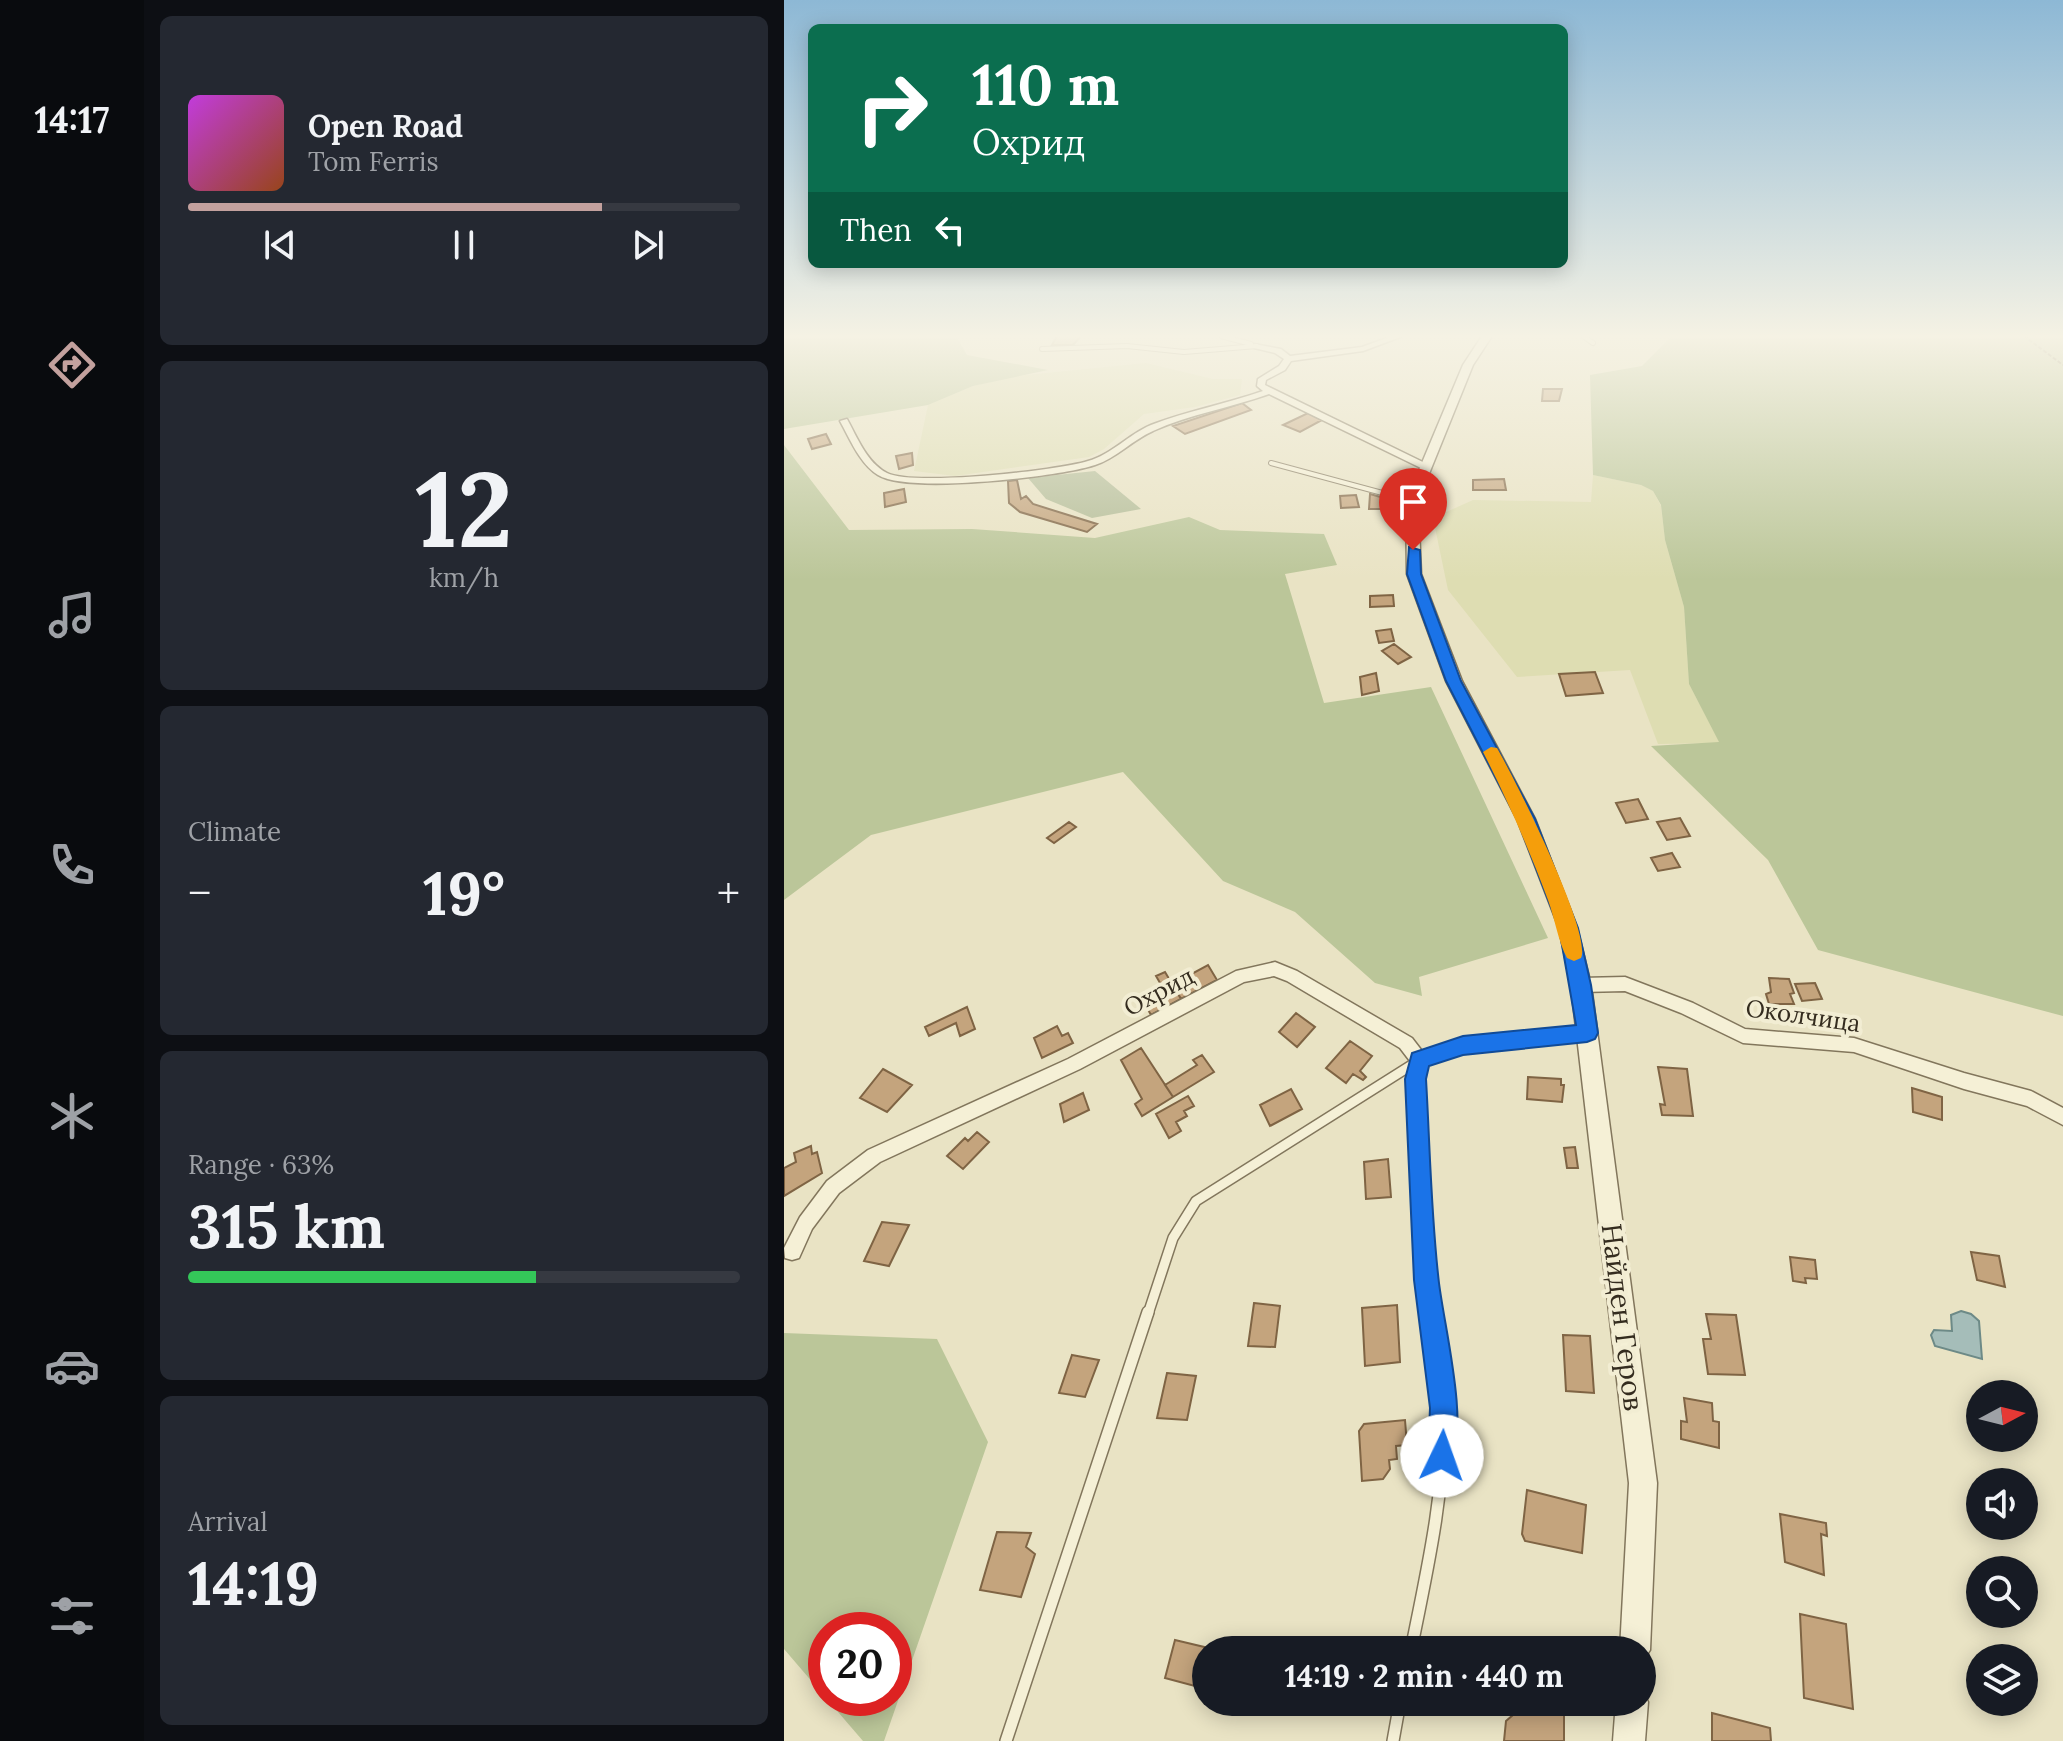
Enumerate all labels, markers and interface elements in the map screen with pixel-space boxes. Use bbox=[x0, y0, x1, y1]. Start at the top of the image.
text: 110 m bbox=[972, 49, 1119, 120]
icon: right bbox=[840, 56, 944, 160]
text: 14:17 bbox=[35, 97, 109, 143]
text: Open Road bbox=[308, 107, 463, 145]
text: Охрид bbox=[972, 119, 1085, 165]
text: Tom Ferris bbox=[308, 145, 438, 178]
icon: left bbox=[928, 208, 972, 252]
text: Then bbox=[840, 211, 912, 249]
icon: previous bbox=[258, 223, 302, 267]
icon: pause bbox=[442, 223, 486, 267]
icon: next bbox=[626, 223, 670, 267]
icon: directions bbox=[44, 337, 100, 393]
text: 12 bbox=[415, 442, 513, 575]
pin bbox=[1379, 468, 1447, 550]
icon: arrive bbox=[1391, 480, 1435, 524]
text: km/h bbox=[429, 561, 499, 594]
icon: music bbox=[44, 587, 100, 643]
text: Climate bbox=[188, 815, 281, 848]
icon: phone bbox=[44, 837, 100, 893]
text: 19° bbox=[423, 855, 505, 931]
text: − bbox=[188, 865, 211, 921]
text: + bbox=[717, 865, 740, 921]
street label: Охрид bbox=[1118, 960, 1199, 1023]
street label: Околчица bbox=[1744, 992, 1862, 1039]
icon: climate bbox=[44, 1088, 100, 1144]
text: Range · 63% bbox=[188, 1148, 334, 1181]
text: 315 km bbox=[188, 1188, 385, 1264]
street label: Найден Геров bbox=[1594, 1221, 1652, 1413]
icon: car bbox=[44, 1338, 100, 1394]
north arrow bbox=[1966, 1380, 2038, 1452]
map controls bbox=[1966, 1380, 2038, 1716]
position arrow bbox=[1400, 1414, 1484, 1498]
button: sound bbox=[1966, 1468, 2038, 1540]
text: Arrival bbox=[188, 1505, 267, 1538]
text: 14:19 bbox=[188, 1545, 319, 1621]
button: search bbox=[1966, 1556, 2038, 1628]
icon: filters bbox=[44, 1588, 100, 1644]
speed limit sign: 20 bbox=[808, 1612, 912, 1716]
button: layers bbox=[1966, 1644, 2038, 1716]
text: 14:19 · 2 min · 440 m bbox=[1285, 1657, 1563, 1695]

